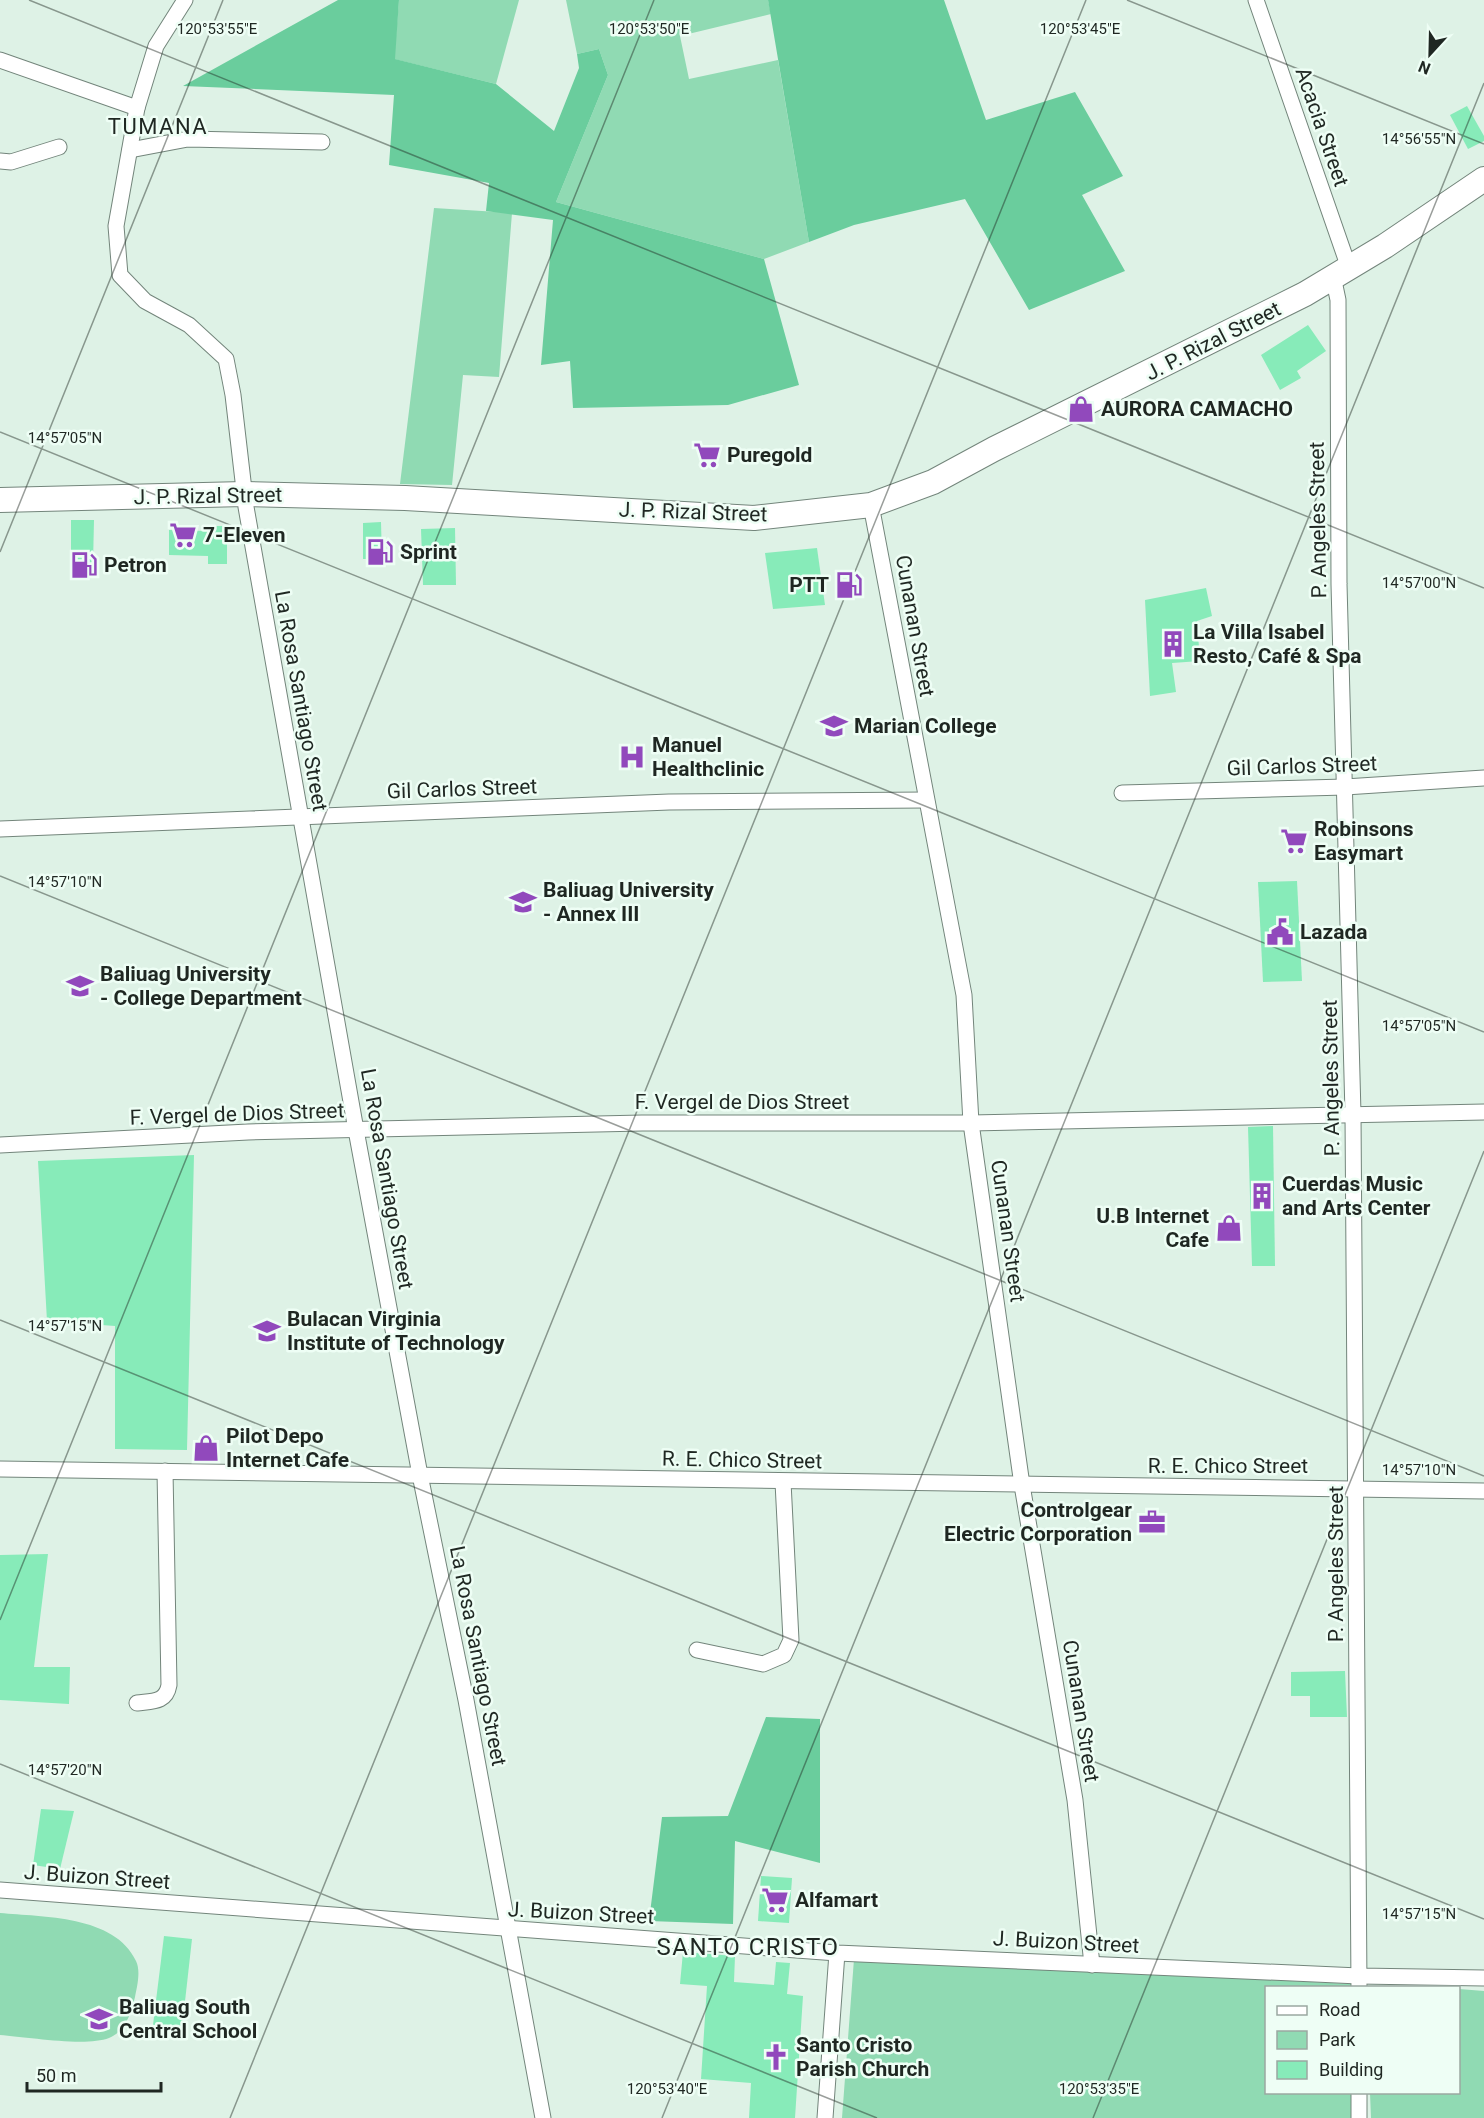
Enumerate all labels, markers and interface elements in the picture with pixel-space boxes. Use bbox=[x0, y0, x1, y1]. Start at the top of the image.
text: 120°53'55"E bbox=[177, 20, 258, 38]
text: 120°53'50"E bbox=[609, 20, 690, 38]
text: 120°53'45"E bbox=[1040, 20, 1121, 38]
north arrow bbox=[1400, 24, 1460, 84]
text: N bbox=[1416, 57, 1433, 78]
street label: Acacia Street bbox=[1290, 64, 1354, 190]
district label: TUMANA bbox=[108, 114, 208, 139]
text: 14°56'55"N bbox=[1382, 130, 1456, 148]
street label: J. P. Rizal Street bbox=[1141, 297, 1285, 385]
shop icon: AURORA CAMACHO bbox=[1066, 394, 1096, 424]
place label: AURORA CAMACHO bbox=[1101, 397, 1293, 421]
text: 14°57'05"N bbox=[28, 429, 102, 447]
supermarket icon: Puregold bbox=[692, 440, 722, 470]
street label: P. Angeles Street bbox=[1305, 441, 1331, 598]
place label: Puregold bbox=[727, 443, 812, 467]
street label: J. P. Rizal Street bbox=[133, 483, 283, 509]
street label: J. P. Rizal Street bbox=[618, 497, 768, 527]
supermarket icon: 7-Eleven bbox=[168, 520, 198, 550]
place label: 7-Eleven bbox=[203, 523, 286, 547]
fuel station icon: Sprint bbox=[365, 537, 395, 567]
place label: Sprint bbox=[400, 540, 457, 564]
fuel station icon: Petron bbox=[69, 550, 99, 580]
place label: Petron bbox=[104, 553, 167, 577]
street label: Cunanan Street bbox=[891, 553, 939, 699]
fuel station icon: PTT bbox=[834, 570, 864, 600]
place label: PTT bbox=[789, 573, 829, 597]
text: 14°57'00"N bbox=[1382, 574, 1456, 592]
street label: La Rosa Santiago Street bbox=[270, 589, 332, 813]
place label: La Villa Isabel Resto, Café & Spa bbox=[1193, 620, 1361, 668]
building icon: La Villa Isabel Resto, Café & Spa bbox=[1158, 629, 1188, 659]
school or university icon: Marian College bbox=[819, 711, 849, 741]
place label: Marian College bbox=[854, 714, 997, 738]
place label: Manuel Healthclinic bbox=[652, 733, 764, 781]
hospital icon: Manuel Healthclinic bbox=[617, 742, 647, 772]
street label: Gil Carlos Street bbox=[1226, 751, 1378, 781]
street label: Gil Carlos Street bbox=[386, 774, 538, 804]
place label: Robinsons Easymart bbox=[1314, 817, 1414, 865]
supermarket icon: Robinsons Easymart bbox=[1279, 826, 1309, 856]
text: 14°57'10"N bbox=[28, 873, 102, 891]
place label: Baliuag University - Annex III bbox=[543, 878, 714, 926]
school or university icon: Baliuag University - Annex III bbox=[508, 887, 538, 917]
public building icon: Lazada bbox=[1265, 917, 1295, 947]
place label: Lazada bbox=[1300, 920, 1368, 944]
place label: Baliuag University - College Department bbox=[100, 962, 302, 1010]
school or university icon: Baliuag University - College Department bbox=[65, 971, 95, 1001]
street label: P. Angeles Street bbox=[1318, 999, 1344, 1156]
text: 14°57'05"N bbox=[1382, 1017, 1456, 1035]
street label: La Rosa Santiago Street bbox=[356, 1067, 418, 1291]
street label: F. Vergel de Dios Street bbox=[635, 1090, 849, 1114]
street label: F. Vergel de Dios Street bbox=[129, 1098, 345, 1130]
street label: Cunanan Street bbox=[986, 1158, 1030, 1304]
place label: Cuerdas Music and Arts Center bbox=[1282, 1172, 1431, 1220]
building icon: Cuerdas Music and Arts Center bbox=[1247, 1181, 1277, 1211]
place label: U.B Internet Cafe bbox=[1096, 1204, 1209, 1252]
shop icon: U.B Internet Cafe bbox=[1214, 1213, 1244, 1243]
place label: Bulacan Virginia Institute of Technology bbox=[287, 1307, 505, 1355]
school or university icon: Bulacan Virginia Institute of Technology bbox=[252, 1316, 282, 1346]
text: 14°57'15"N bbox=[28, 1317, 102, 1335]
place label: Pilot Depo Internet Cafe bbox=[226, 1424, 349, 1472]
shop icon: Pilot Depo Internet Cafe bbox=[191, 1433, 221, 1463]
street label: R. E. Chico Street bbox=[662, 1447, 822, 1473]
street label: R. E. Chico Street bbox=[1148, 1454, 1308, 1478]
text: 14°57'10"N bbox=[1382, 1461, 1456, 1479]
street label: P. Angeles Street bbox=[1324, 1486, 1348, 1642]
place label: Controlgear Electric Corporation bbox=[944, 1498, 1132, 1546]
office icon: Controlgear Electric Corporation bbox=[1137, 1507, 1167, 1537]
street label: La Rosa Santiago Street bbox=[445, 1544, 511, 1768]
street label: Cunanan Street bbox=[1058, 1638, 1104, 1784]
text: 14°57'20"N bbox=[28, 1761, 102, 1779]
street label: J. Buizon Street bbox=[23, 1860, 171, 1894]
supermarket icon: Alfamart bbox=[760, 1885, 790, 1915]
place label: Alfamart bbox=[795, 1888, 878, 1912]
street label: J. Buizon Street bbox=[507, 1897, 655, 1929]
text: 14°57'15"N bbox=[1382, 1905, 1456, 1923]
street label: J. Buizon Street bbox=[992, 1926, 1140, 1958]
district label: SANTO CRISTO bbox=[657, 1933, 839, 1961]
legend bbox=[1265, 1986, 1460, 2094]
place label: Baliuag South Central School bbox=[119, 1995, 257, 2043]
text: Road bbox=[1319, 1999, 1360, 2020]
school or university icon: Baliuag South Central School bbox=[84, 2004, 114, 2034]
text: Park bbox=[1319, 2029, 1356, 2050]
place label: Santo Cristo Parish Church bbox=[796, 2033, 929, 2081]
church icon: Santo Cristo Parish Church bbox=[761, 2042, 791, 2072]
scale bar bbox=[27, 2055, 160, 2093]
text: Building bbox=[1319, 2059, 1383, 2080]
text: 50 m bbox=[36, 2065, 76, 2086]
text: 120°53'40"E bbox=[627, 2080, 708, 2098]
text: 120°53'35"E bbox=[1059, 2080, 1140, 2098]

